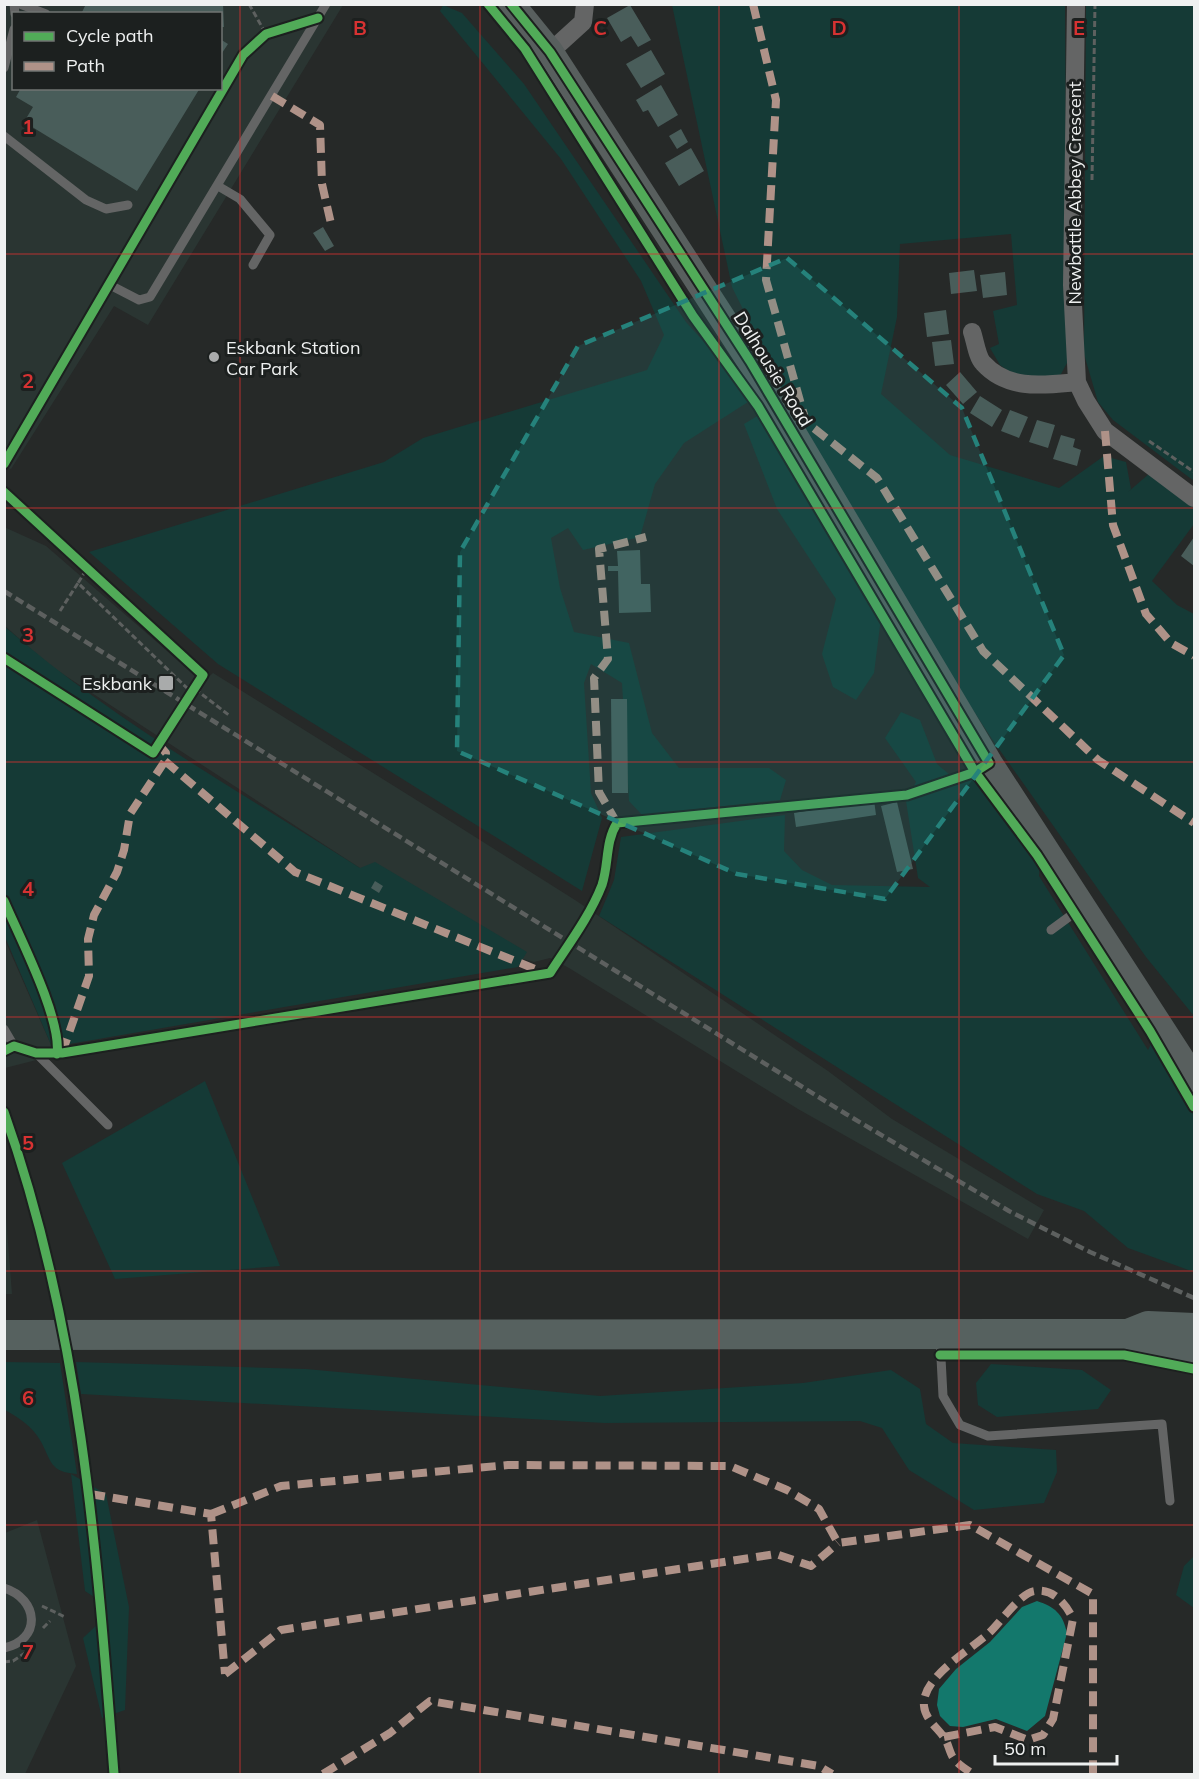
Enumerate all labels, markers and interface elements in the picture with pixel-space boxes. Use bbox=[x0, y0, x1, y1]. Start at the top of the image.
legend bbox=[12, 12, 222, 90]
text: B bbox=[353, 15, 367, 40]
text: C bbox=[593, 15, 607, 40]
text: D bbox=[831, 15, 847, 40]
text: E bbox=[1073, 15, 1085, 40]
text: Cycle path bbox=[66, 24, 153, 47]
text: Path bbox=[66, 54, 105, 77]
street label: Newbattle Abbey Crescent bbox=[1063, 81, 1086, 305]
text: 1 bbox=[22, 114, 34, 139]
street label: Dalhousie Road bbox=[728, 307, 818, 431]
place label: Eskbank Station Car Park bbox=[226, 336, 360, 380]
marker: Eskbank Station Car Park bbox=[207, 350, 221, 364]
text: 2 bbox=[22, 368, 34, 393]
text: 3 bbox=[22, 622, 34, 647]
place label: Eskbank bbox=[82, 672, 153, 695]
marker: Eskbank bbox=[157, 674, 175, 692]
text: 4 bbox=[22, 876, 34, 901]
text: 5 bbox=[22, 1130, 34, 1155]
text: 6 bbox=[22, 1385, 34, 1410]
text: 7 bbox=[22, 1639, 34, 1664]
scale bar bbox=[995, 1728, 1116, 1766]
text: 50 m bbox=[1004, 1737, 1046, 1760]

